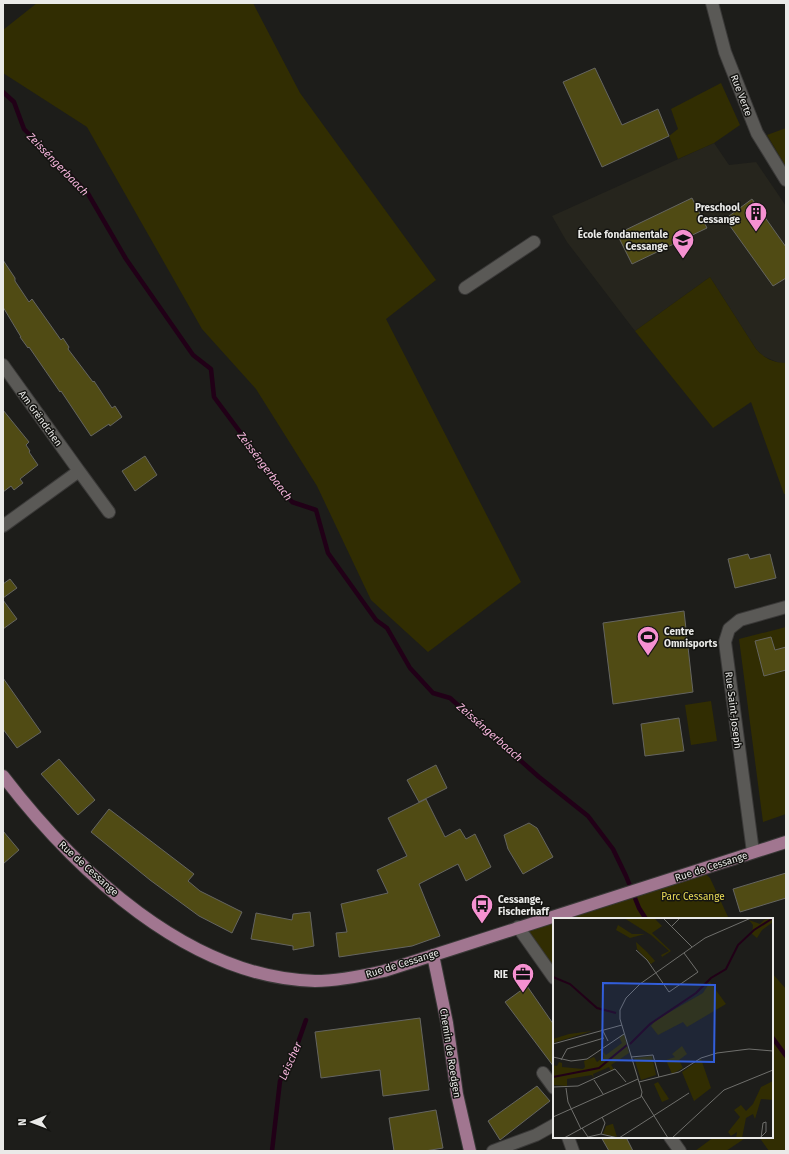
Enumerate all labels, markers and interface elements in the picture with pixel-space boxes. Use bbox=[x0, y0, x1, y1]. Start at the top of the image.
street label: Rue Verte bbox=[728, 73, 754, 118]
water label: Zeisséngerbaach bbox=[23, 129, 91, 199]
building icon: Preschool Cessange bbox=[743, 200, 769, 233]
place label: Preschool Cessange bbox=[695, 202, 740, 226]
place label: École fondamentale Cessange bbox=[578, 227, 668, 253]
school or university icon: École fondamentale Cessange bbox=[670, 227, 696, 260]
street label: Am Grëndchen bbox=[16, 388, 64, 449]
water label: Zeisséngerbaach bbox=[234, 428, 295, 503]
sports icon: Centre Omnisports bbox=[635, 624, 661, 657]
place label: Centre Omnisports bbox=[664, 626, 717, 650]
street label: Rue Saint-Joseph bbox=[722, 671, 744, 749]
water label: Zeisséngerbaach bbox=[453, 700, 525, 765]
street label: Rue de Cessange bbox=[56, 839, 121, 899]
street label: Rue de Cessange bbox=[673, 850, 749, 884]
park label: Parc Cessange bbox=[661, 891, 725, 903]
bus stop icon: Cessange, Fischerhaff bbox=[469, 892, 495, 925]
place label: Cessange, Fischerhaff bbox=[498, 894, 550, 918]
inset map bbox=[553, 918, 773, 1138]
street label: Rue de Cessange bbox=[364, 947, 440, 981]
office icon: RIE bbox=[510, 961, 536, 994]
place label: RIE bbox=[494, 969, 508, 981]
street label: Chemin de Roedgen bbox=[437, 1008, 463, 1099]
water label: Leischer bbox=[276, 1039, 305, 1082]
north arrow bbox=[12, 1102, 52, 1142]
text: N bbox=[16, 1118, 29, 1126]

